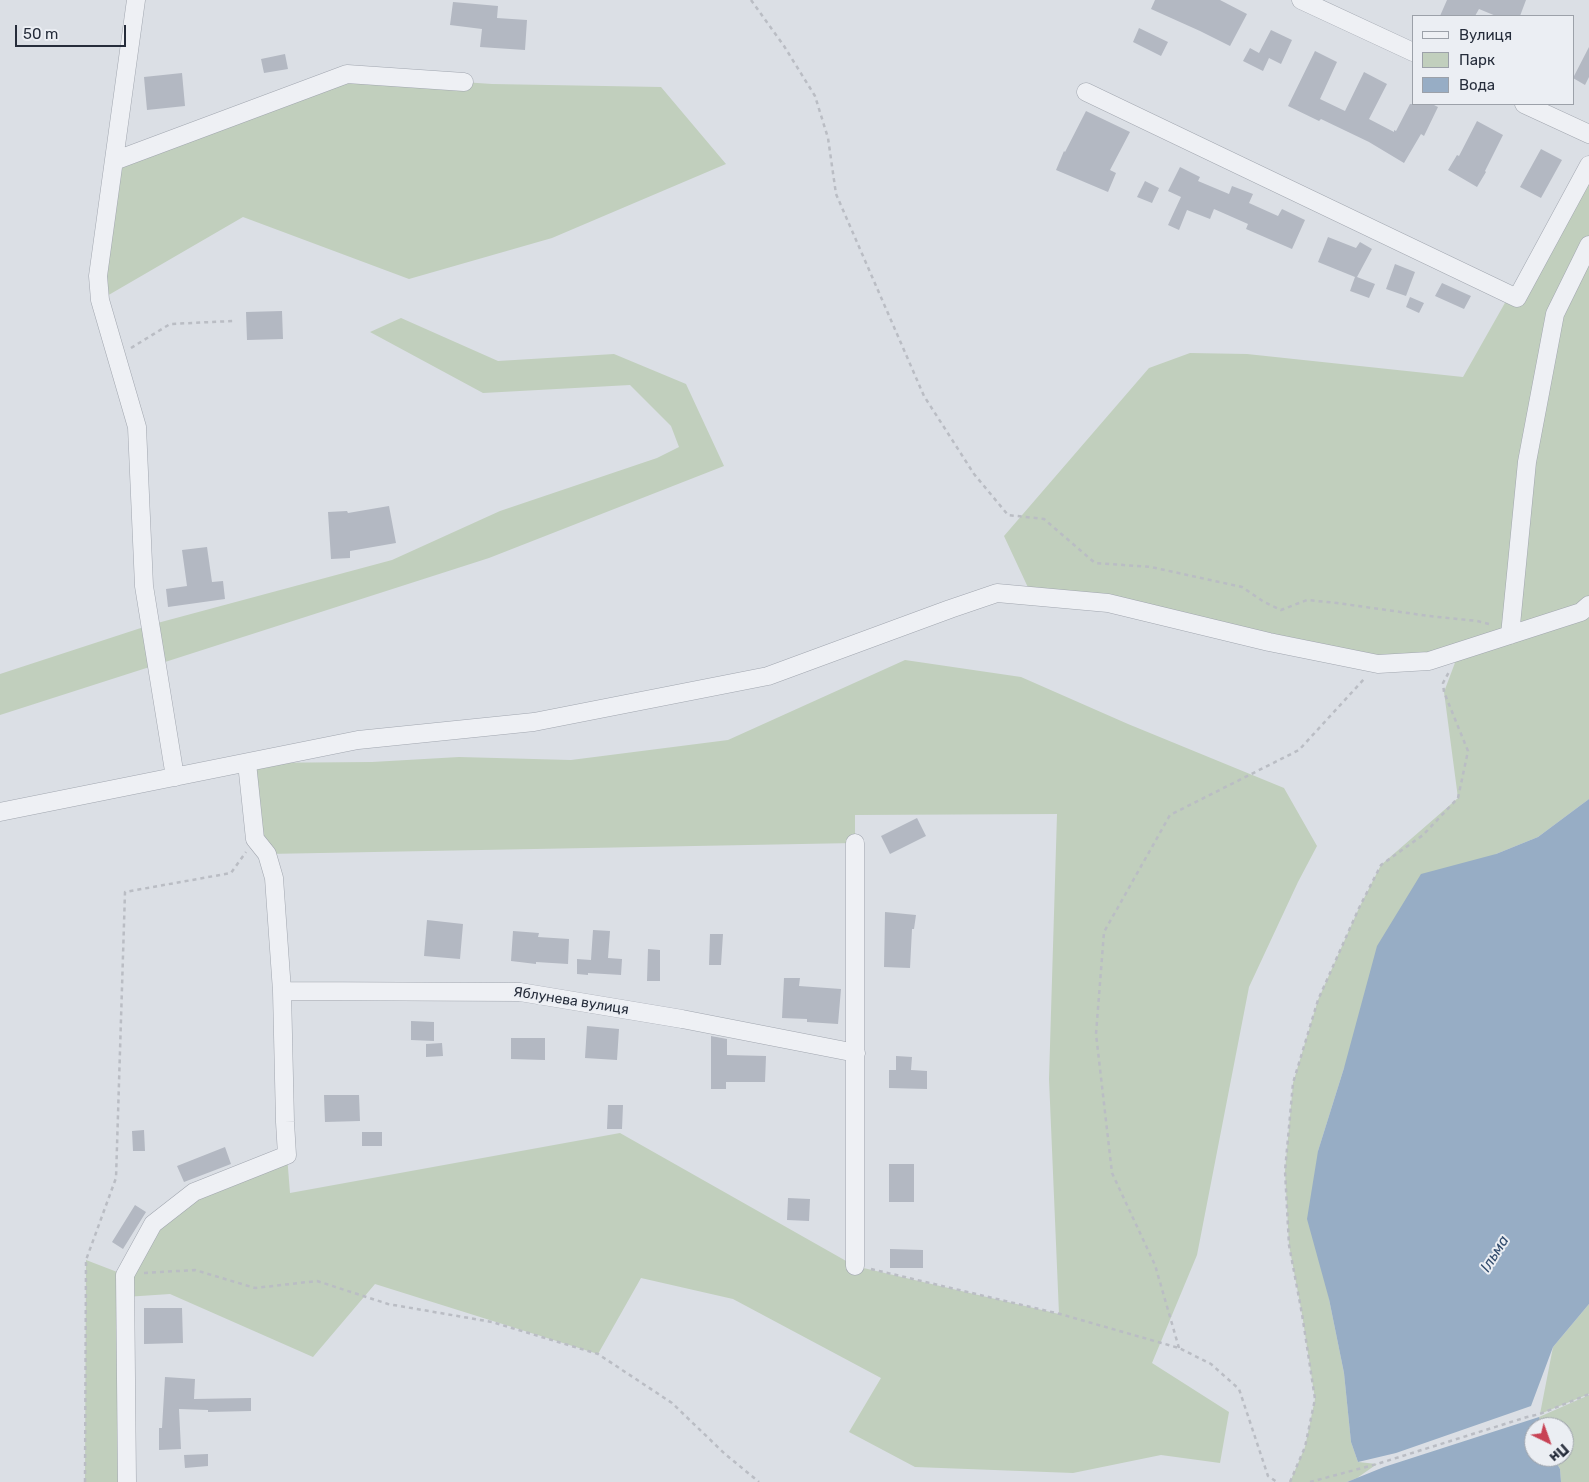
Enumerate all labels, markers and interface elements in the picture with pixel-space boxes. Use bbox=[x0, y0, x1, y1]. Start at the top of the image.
scale bar bbox=[18, 15, 129, 47]
legend bbox=[1412, 15, 1574, 105]
text: 50 m bbox=[23, 25, 58, 43]
text: Вулиця bbox=[1459, 26, 1512, 44]
text: Парк bbox=[1459, 51, 1495, 69]
text: Вода bbox=[1459, 76, 1495, 94]
street label: Яблунева вулиця bbox=[512, 984, 630, 1018]
water label: Ільма bbox=[1477, 1233, 1513, 1275]
north arrow bbox=[1524, 1417, 1574, 1467]
text: Пн bbox=[1546, 1440, 1572, 1466]

